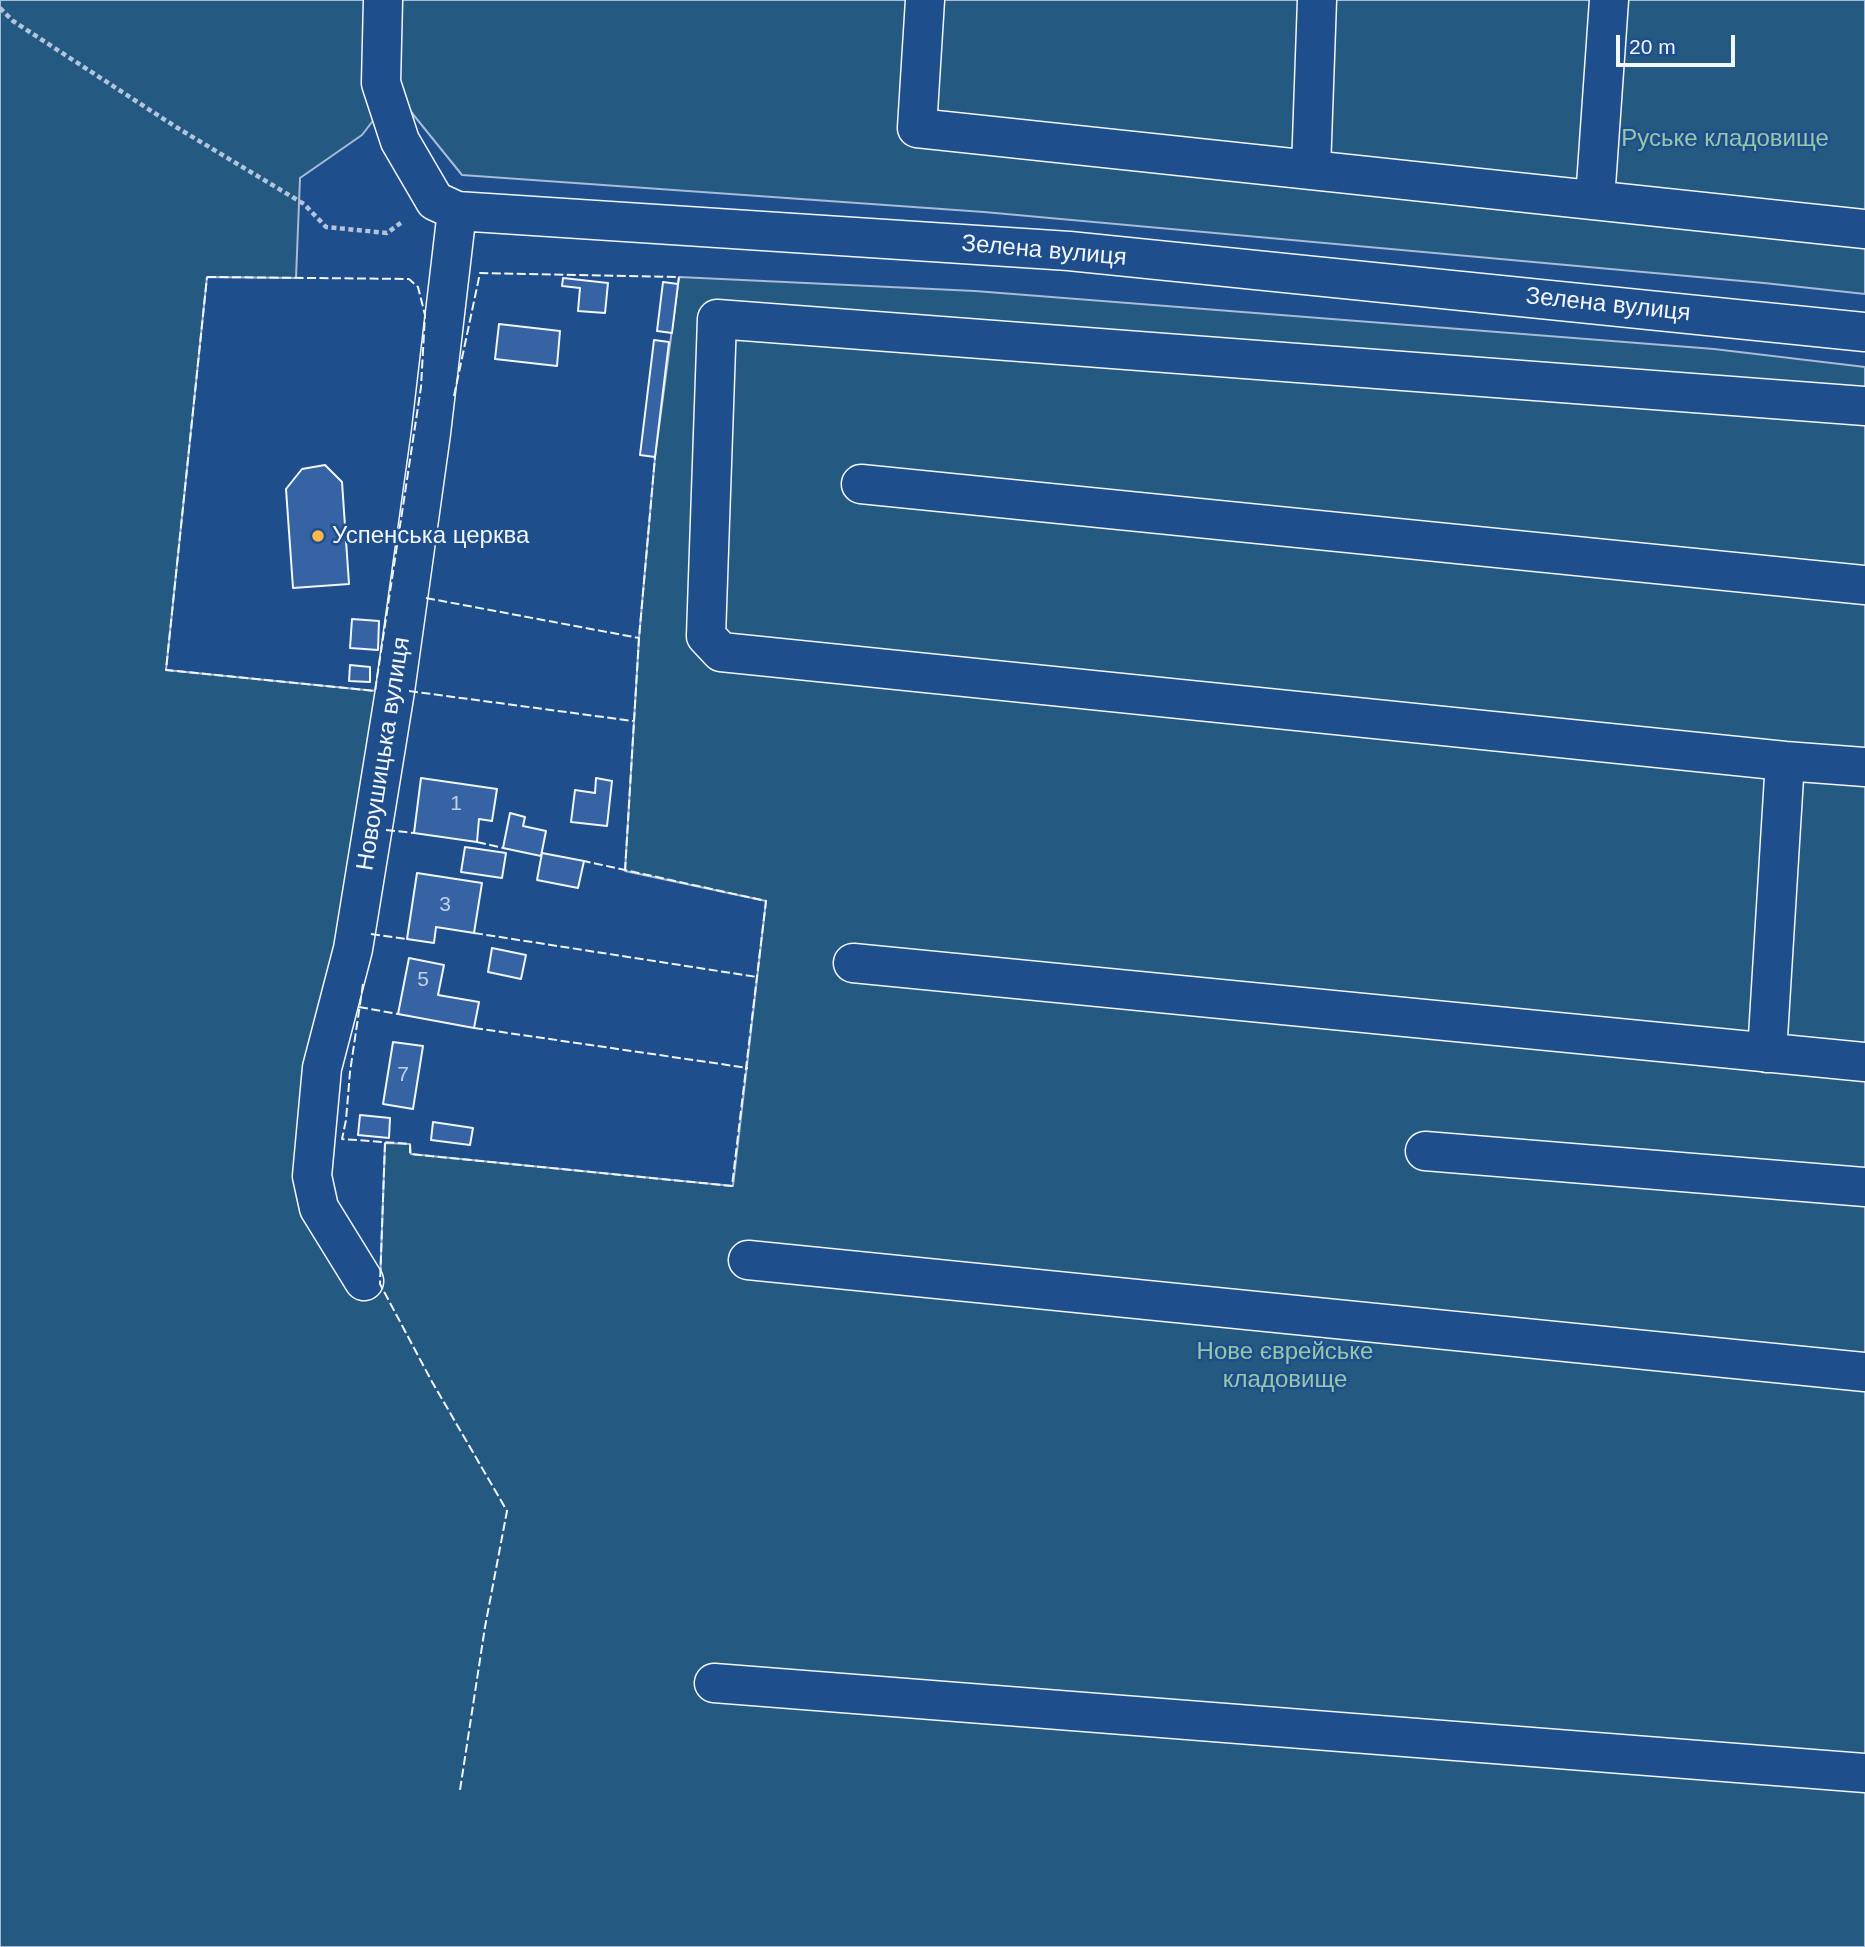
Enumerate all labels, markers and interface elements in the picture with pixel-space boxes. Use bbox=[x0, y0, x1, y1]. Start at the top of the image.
scale bar bbox=[1620, 21, 1739, 65]
text: 20 m bbox=[1629, 35, 1676, 58]
park label: Руське кладовище bbox=[1621, 125, 1829, 153]
street label: Зелена вулиця bbox=[960, 229, 1128, 273]
street label: Зелена вулиця bbox=[1524, 282, 1692, 328]
place label: Успенська церква bbox=[332, 522, 529, 550]
marker: Успенська церква bbox=[310, 528, 326, 544]
street label: Новоушицька вулиця bbox=[351, 635, 417, 873]
house number: 1 bbox=[450, 791, 462, 817]
house number: 3 bbox=[439, 892, 451, 918]
house number: 5 bbox=[417, 967, 429, 993]
house number: 7 bbox=[397, 1062, 409, 1088]
park label: Нове єврейське кладовище bbox=[1197, 1338, 1373, 1394]

